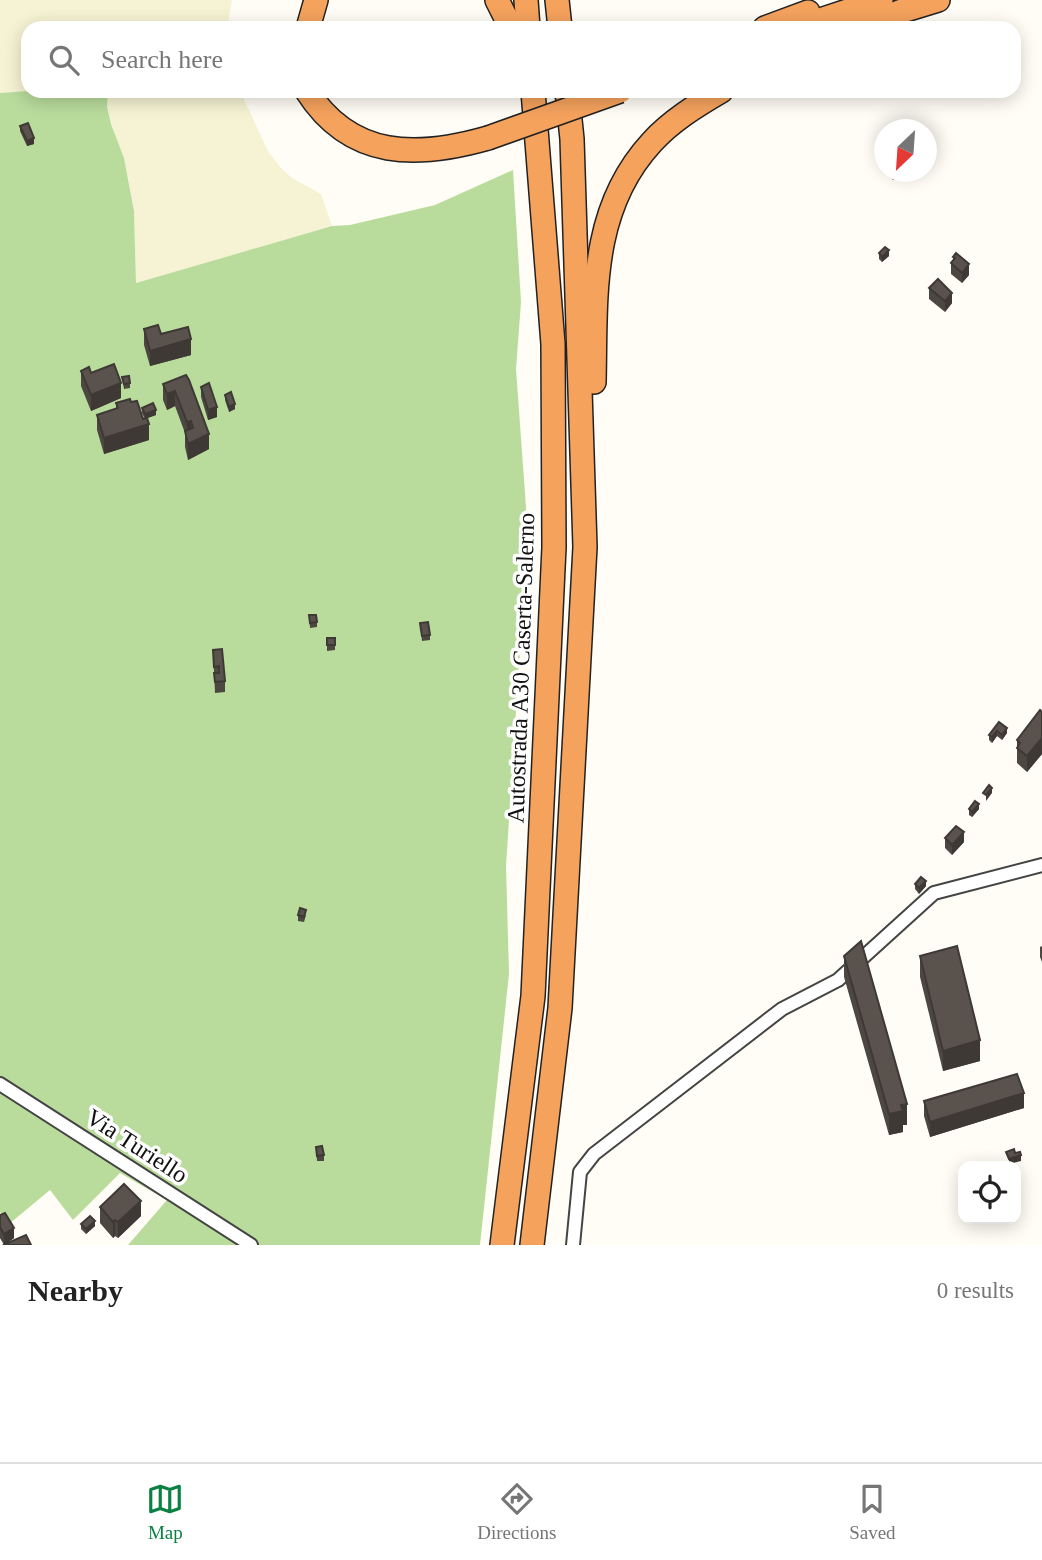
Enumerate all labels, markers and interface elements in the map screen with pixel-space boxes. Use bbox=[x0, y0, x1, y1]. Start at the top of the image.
search box bbox=[21, 21, 1021, 98]
icon: search bbox=[45, 41, 83, 79]
text: Search here bbox=[101, 45, 223, 74]
north arrow bbox=[874, 119, 937, 182]
street label: Autostrada A30 Caserta-Salerno bbox=[503, 512, 539, 824]
street label: Via Turiello bbox=[82, 1104, 192, 1188]
map controls bbox=[958, 1161, 1021, 1224]
button: locate bbox=[958, 1161, 1021, 1224]
text: Nearby bbox=[28, 1274, 123, 1307]
text: 0 results bbox=[937, 1278, 1014, 1303]
tab: Map bbox=[146, 1480, 184, 1544]
tab: Directions bbox=[477, 1480, 556, 1544]
tab: Saved bbox=[849, 1480, 896, 1544]

